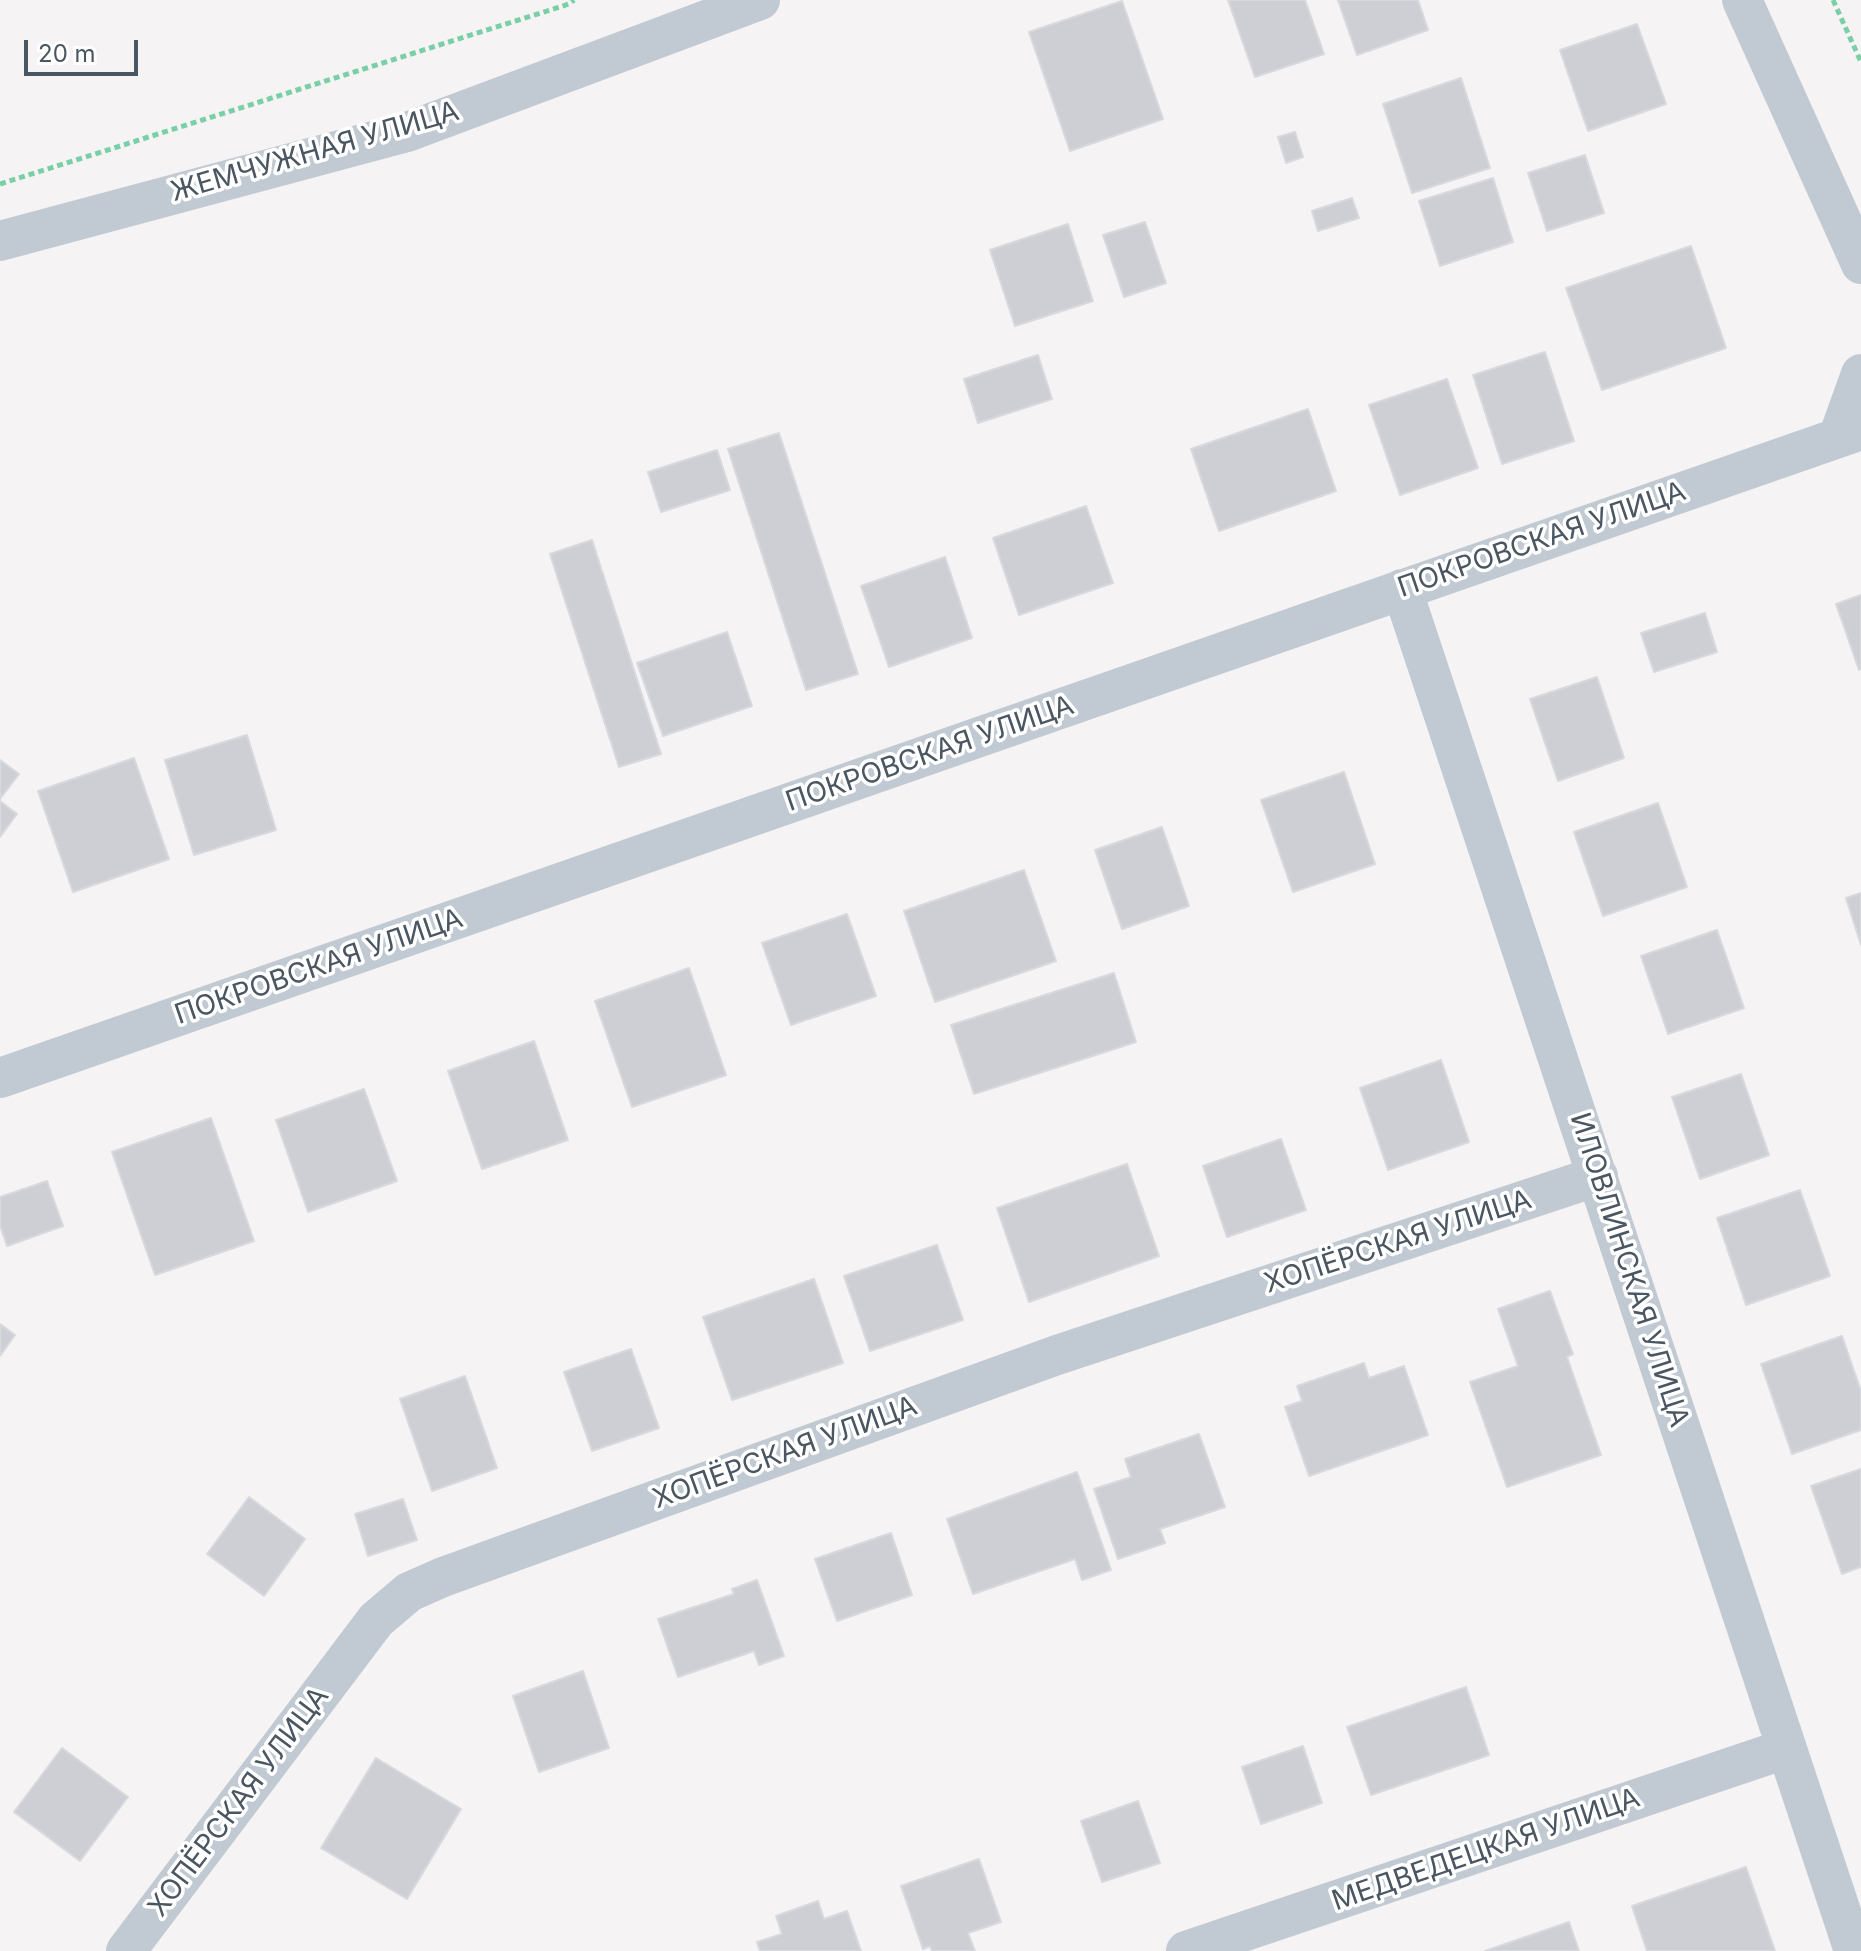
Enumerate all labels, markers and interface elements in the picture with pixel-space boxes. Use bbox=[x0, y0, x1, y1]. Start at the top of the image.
scale bar bbox=[28, 24, 142, 74]
text: 20 m bbox=[38, 39, 96, 68]
street label: ЖЕМЧУЖНАЯ УЛИЦА bbox=[167, 95, 463, 209]
street label: ПОКРОВСКАЯ УЛИЦА bbox=[1394, 475, 1690, 605]
street label: ПОКРОВСКАЯ УЛИЦА bbox=[782, 689, 1078, 819]
street label: ПОКРОВСКАЯ УЛИЦА bbox=[171, 902, 467, 1032]
street label: ИЛОВЛИНСКАЯ УЛИЦА bbox=[1562, 1109, 1696, 1431]
street label: ХОПЁРСКАЯ УЛИЦА bbox=[1260, 1183, 1536, 1301]
street label: ХОПЁРСКАЯ УЛИЦА bbox=[648, 1390, 922, 1516]
street label: ХОПЁРСКАЯ УЛИЦА bbox=[142, 1681, 336, 1923]
street label: МЕДВЕДЕЦКАЯ УЛИЦА bbox=[1328, 1781, 1644, 1919]

